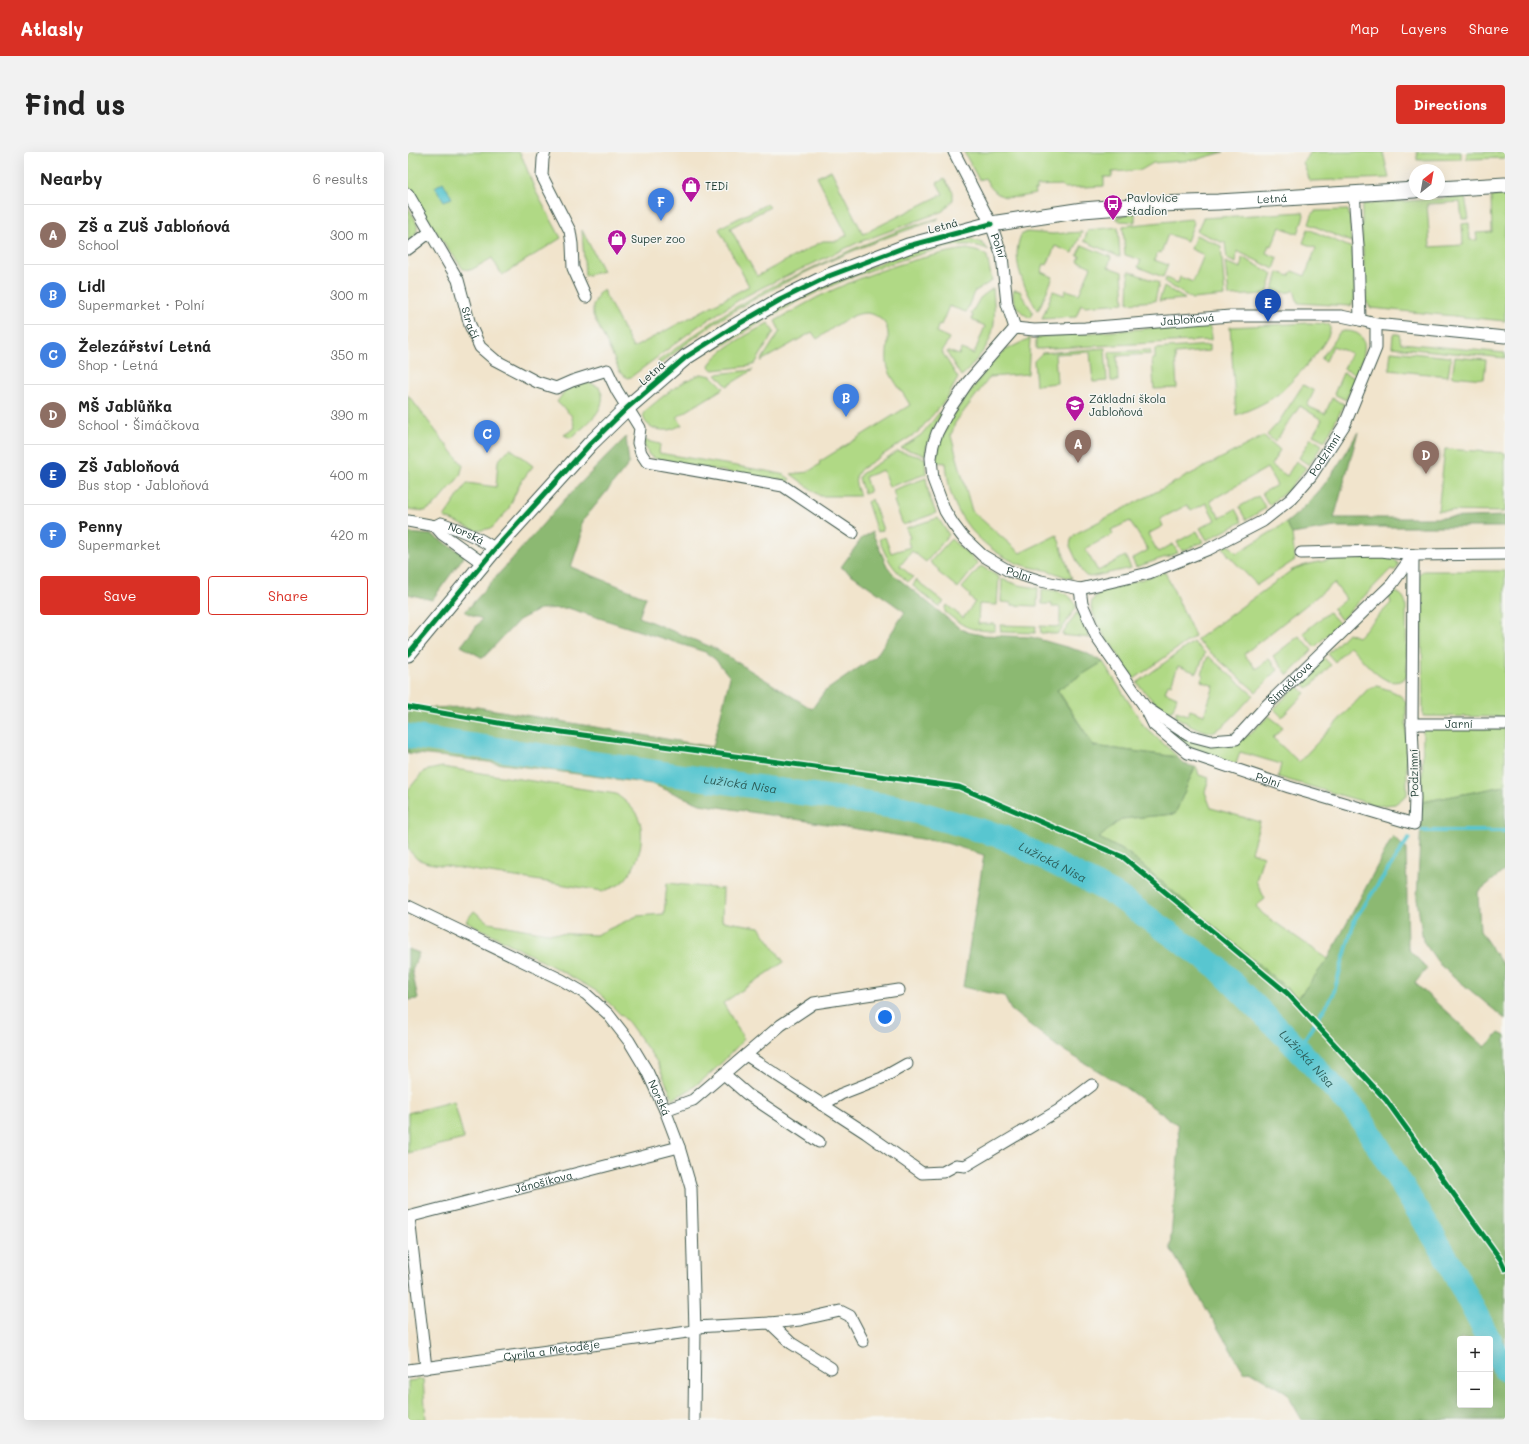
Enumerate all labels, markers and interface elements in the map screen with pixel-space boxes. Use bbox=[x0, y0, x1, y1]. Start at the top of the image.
text: Atlasly bbox=[20, 16, 83, 41]
text: Map bbox=[1350, 19, 1379, 38]
text: Layers bbox=[1401, 19, 1447, 38]
text: Share bbox=[1469, 19, 1509, 38]
button: Directions bbox=[1396, 85, 1505, 124]
text: Find us bbox=[24, 86, 125, 122]
north arrow bbox=[1409, 164, 1445, 200]
text: Nearby bbox=[40, 167, 102, 189]
text: 6 results bbox=[313, 170, 368, 187]
shop icon: TEDi bbox=[680, 175, 702, 203]
place label: TEDi bbox=[705, 178, 728, 193]
pin: F bbox=[648, 188, 674, 221]
place label: Pavlovice stadion bbox=[1127, 190, 1178, 218]
street label: Letná bbox=[1256, 190, 1288, 207]
bus stop icon: Pavlovice stadion bbox=[1102, 193, 1124, 221]
street label: Letná bbox=[926, 214, 960, 237]
text: ZŠ a ZUŠ Jablońová bbox=[78, 216, 230, 236]
text: A bbox=[48, 226, 58, 243]
text: 300 m bbox=[330, 226, 368, 243]
shop icon: Super zoo bbox=[606, 228, 628, 256]
place label: Super zoo bbox=[631, 231, 685, 246]
street label: Polní bbox=[988, 231, 1010, 259]
text: School bbox=[78, 236, 119, 253]
text: Lidl bbox=[78, 276, 105, 296]
text: B bbox=[49, 286, 57, 303]
text: 300 m bbox=[330, 286, 368, 303]
pin: E bbox=[1255, 289, 1281, 322]
text: Supermarket · Polní bbox=[78, 296, 205, 313]
street label: Stračí bbox=[458, 305, 483, 341]
street label: Jabloňová bbox=[1160, 309, 1215, 329]
text: Železářství Letná bbox=[78, 336, 211, 356]
text: C bbox=[48, 346, 58, 363]
text: 350 m bbox=[330, 346, 368, 363]
text: Shop · Letná bbox=[78, 356, 158, 373]
street label: Letná bbox=[635, 357, 668, 388]
pin: B bbox=[833, 384, 859, 417]
place label: Základní škola Jabloňová bbox=[1089, 391, 1166, 419]
school or university icon: Základní škola Jabloňová bbox=[1064, 394, 1086, 422]
text: MŠ Jablůňka bbox=[78, 396, 172, 416]
text: D bbox=[48, 406, 58, 423]
text: 390 m bbox=[330, 406, 368, 423]
text: School · Šimáčkova bbox=[78, 416, 200, 433]
pin: C bbox=[474, 420, 500, 453]
pin: A bbox=[1065, 430, 1091, 463]
street label: Podzimní bbox=[1305, 430, 1344, 479]
pin: D bbox=[1413, 441, 1439, 474]
text: ZŠ Jabloňová bbox=[78, 456, 180, 476]
text: E bbox=[49, 466, 57, 483]
text: 400 m bbox=[330, 466, 368, 483]
text: Bus stop · Jabloňová bbox=[78, 476, 209, 493]
text: Penny bbox=[78, 516, 123, 536]
street label: Norská bbox=[446, 518, 488, 548]
text: F bbox=[49, 526, 57, 543]
text: 420 m bbox=[331, 526, 368, 543]
text: Supermarket bbox=[78, 536, 161, 553]
street label: Polní bbox=[1005, 563, 1033, 585]
button: Save bbox=[40, 576, 200, 615]
button: Share bbox=[208, 576, 368, 615]
street label: Šimáčkova bbox=[1264, 657, 1315, 708]
street label: Jarní bbox=[1445, 716, 1473, 731]
street label: Podzimní bbox=[1406, 749, 1421, 797]
street label: Polní bbox=[1254, 768, 1283, 791]
water label: Lužická Nisa bbox=[703, 770, 778, 797]
water label: Lužická Nisa bbox=[1016, 838, 1090, 886]
your location bbox=[875, 1007, 895, 1027]
water label: Lužická Nisa bbox=[1276, 1026, 1339, 1091]
street label: Norská bbox=[645, 1077, 675, 1118]
street label: Jánošíkova bbox=[513, 1167, 574, 1196]
street label: Cyrila a Metoděje bbox=[502, 1336, 601, 1364]
map controls bbox=[1457, 1336, 1493, 1408]
button: + bbox=[1457, 1336, 1493, 1372]
button: − bbox=[1457, 1372, 1493, 1408]

